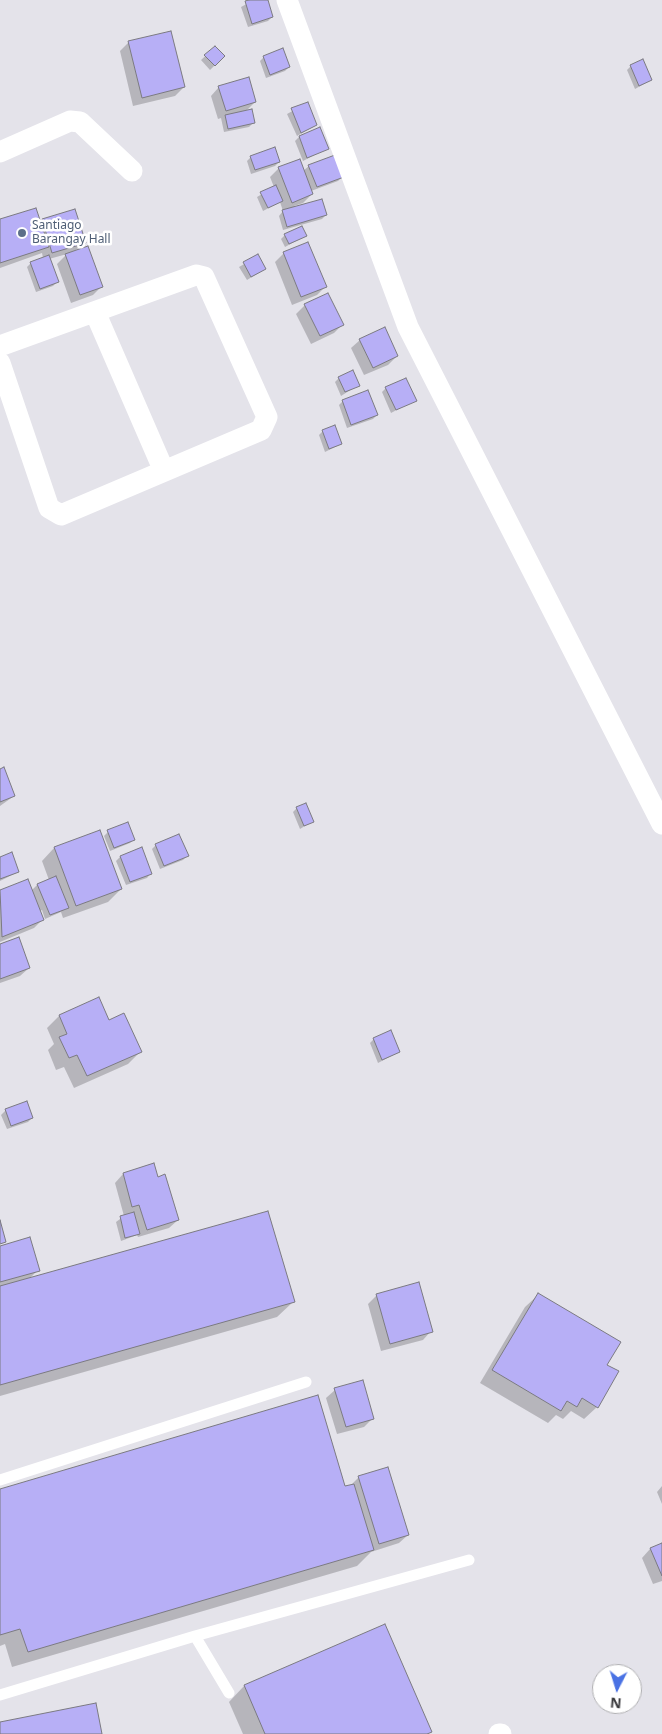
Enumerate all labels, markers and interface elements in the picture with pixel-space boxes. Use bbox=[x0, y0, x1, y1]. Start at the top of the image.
place label: Santiago Barangay Hall bbox=[32, 219, 111, 247]
marker: Santiago Barangay Hall bbox=[16, 227, 28, 239]
north arrow bbox=[592, 1664, 642, 1714]
text: N bbox=[609, 1693, 622, 1713]

